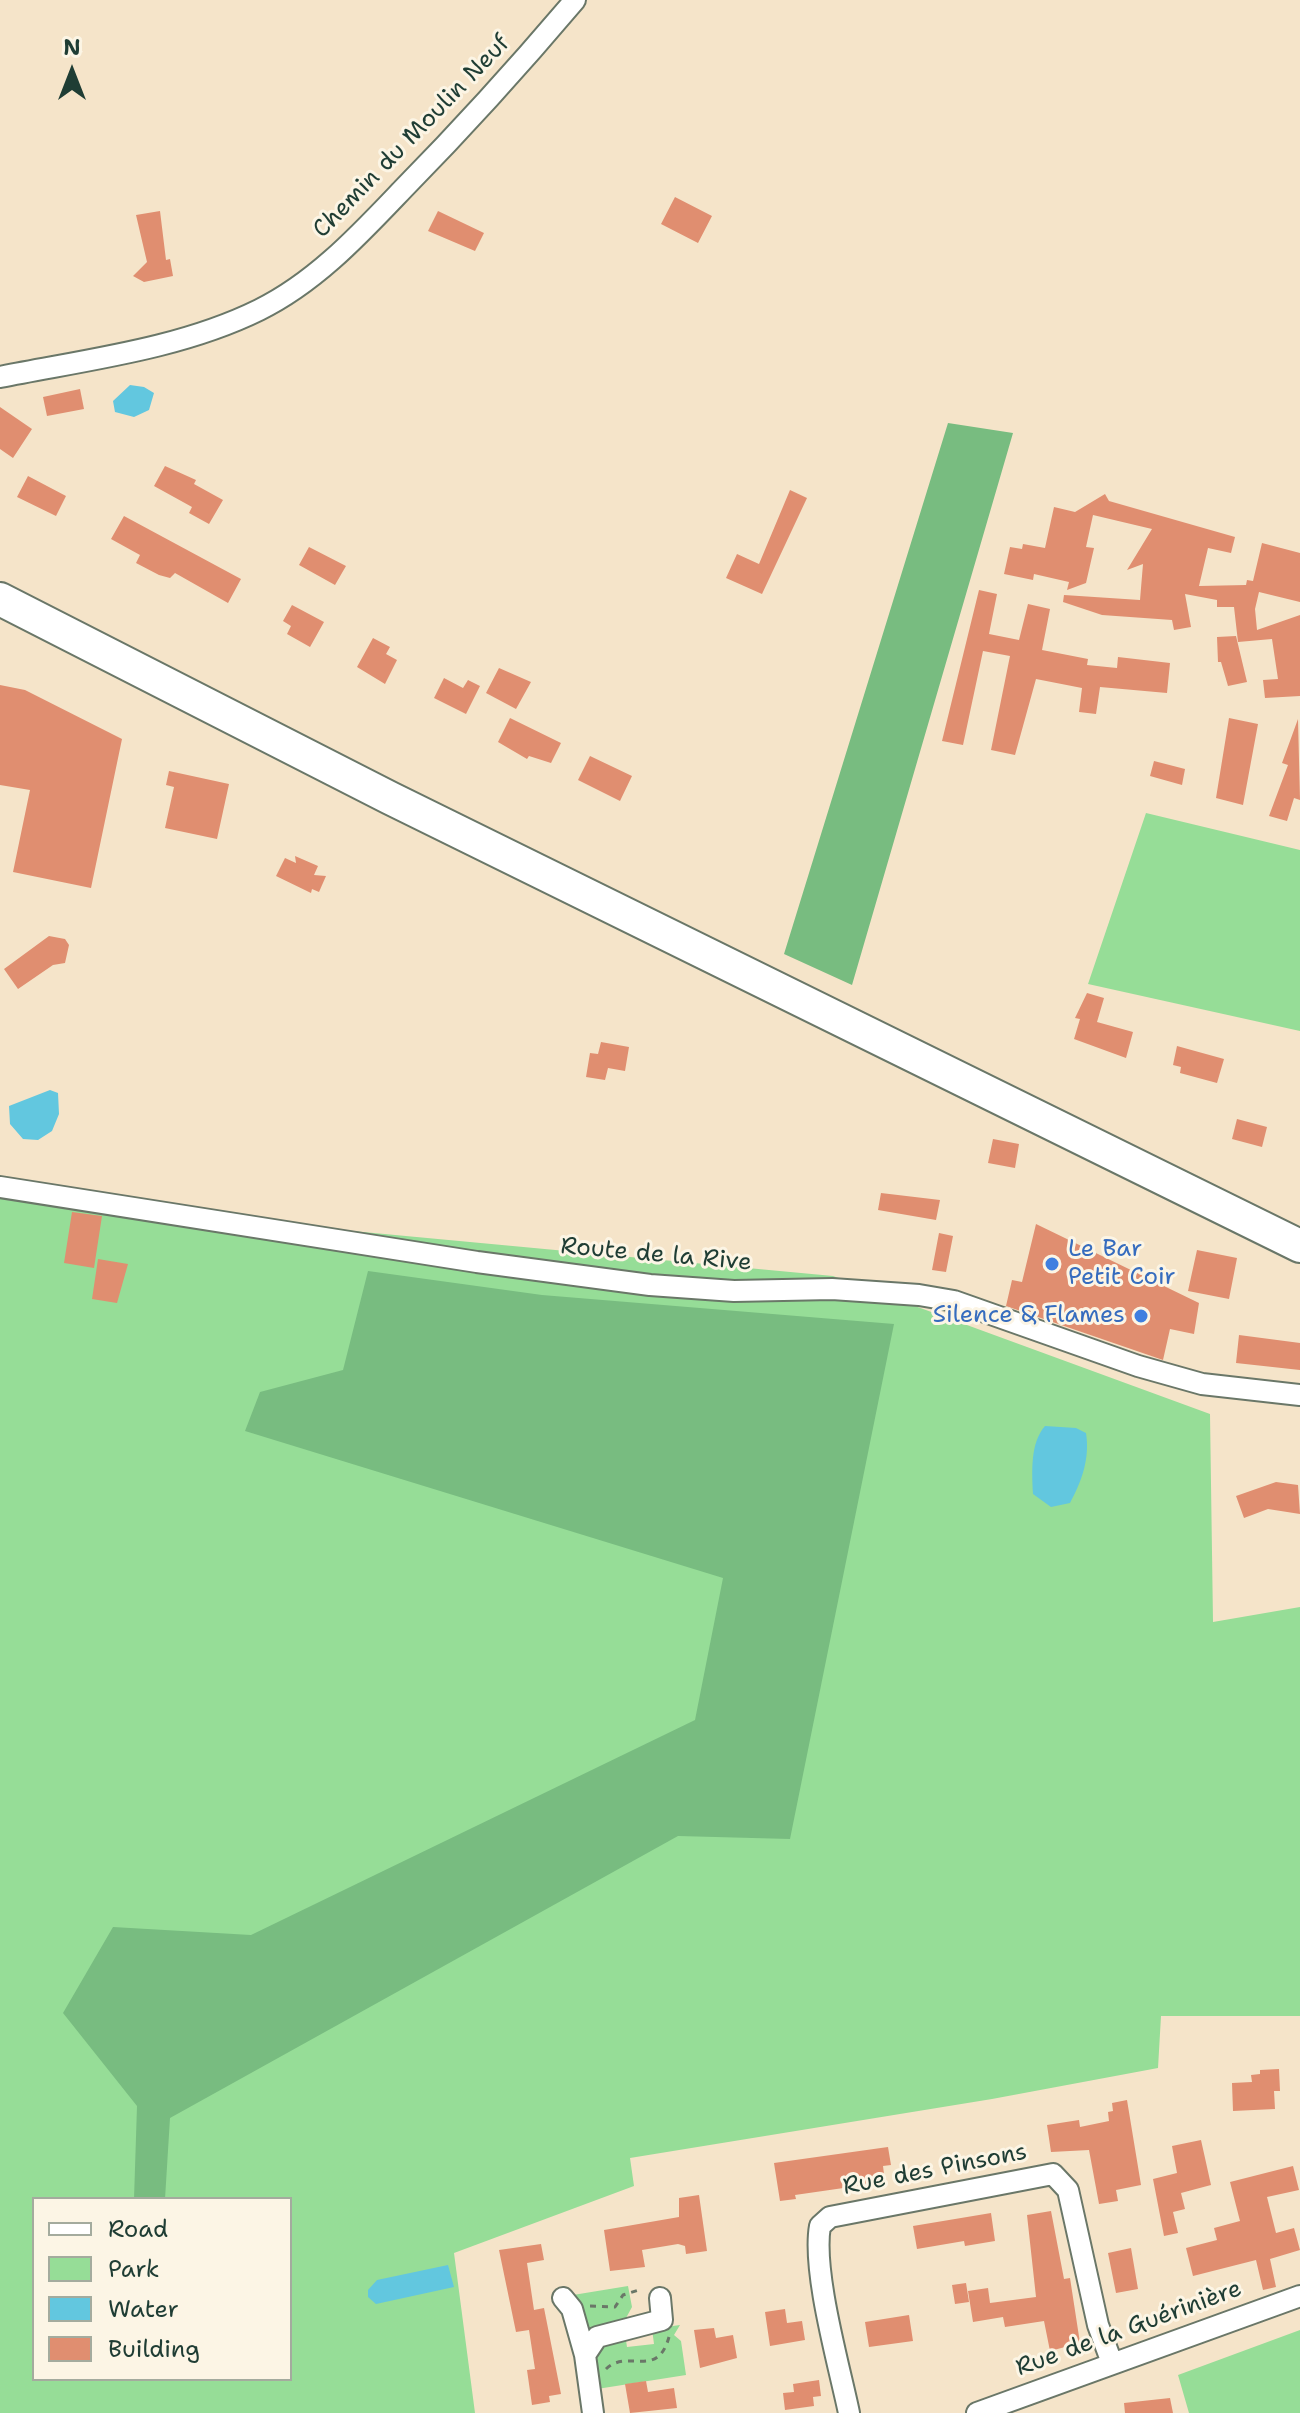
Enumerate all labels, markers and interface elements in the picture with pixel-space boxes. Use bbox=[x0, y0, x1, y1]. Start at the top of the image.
street label: Chemin du Moulin Neuf bbox=[307, 30, 517, 244]
north arrow bbox=[32, 32, 112, 112]
text: N bbox=[63, 33, 81, 62]
street label: Route de la Rive bbox=[559, 1232, 753, 1278]
place label: Le Bar Petit Coir bbox=[1068, 1236, 1176, 1292]
marker: Le Bar Petit Coir bbox=[1043, 1255, 1061, 1273]
place label: Silence & Flames bbox=[933, 1302, 1125, 1330]
marker: Silence & Flames bbox=[1132, 1307, 1150, 1325]
street label: Rue des Pinsons bbox=[840, 2138, 1030, 2202]
legend bbox=[32, 2197, 292, 2381]
text: Road bbox=[108, 2213, 168, 2245]
text: Park bbox=[108, 2253, 160, 2285]
street label: Rue de la Guérinière bbox=[1012, 2275, 1246, 2383]
text: Water bbox=[108, 2293, 179, 2325]
text: Building bbox=[108, 2333, 200, 2365]

